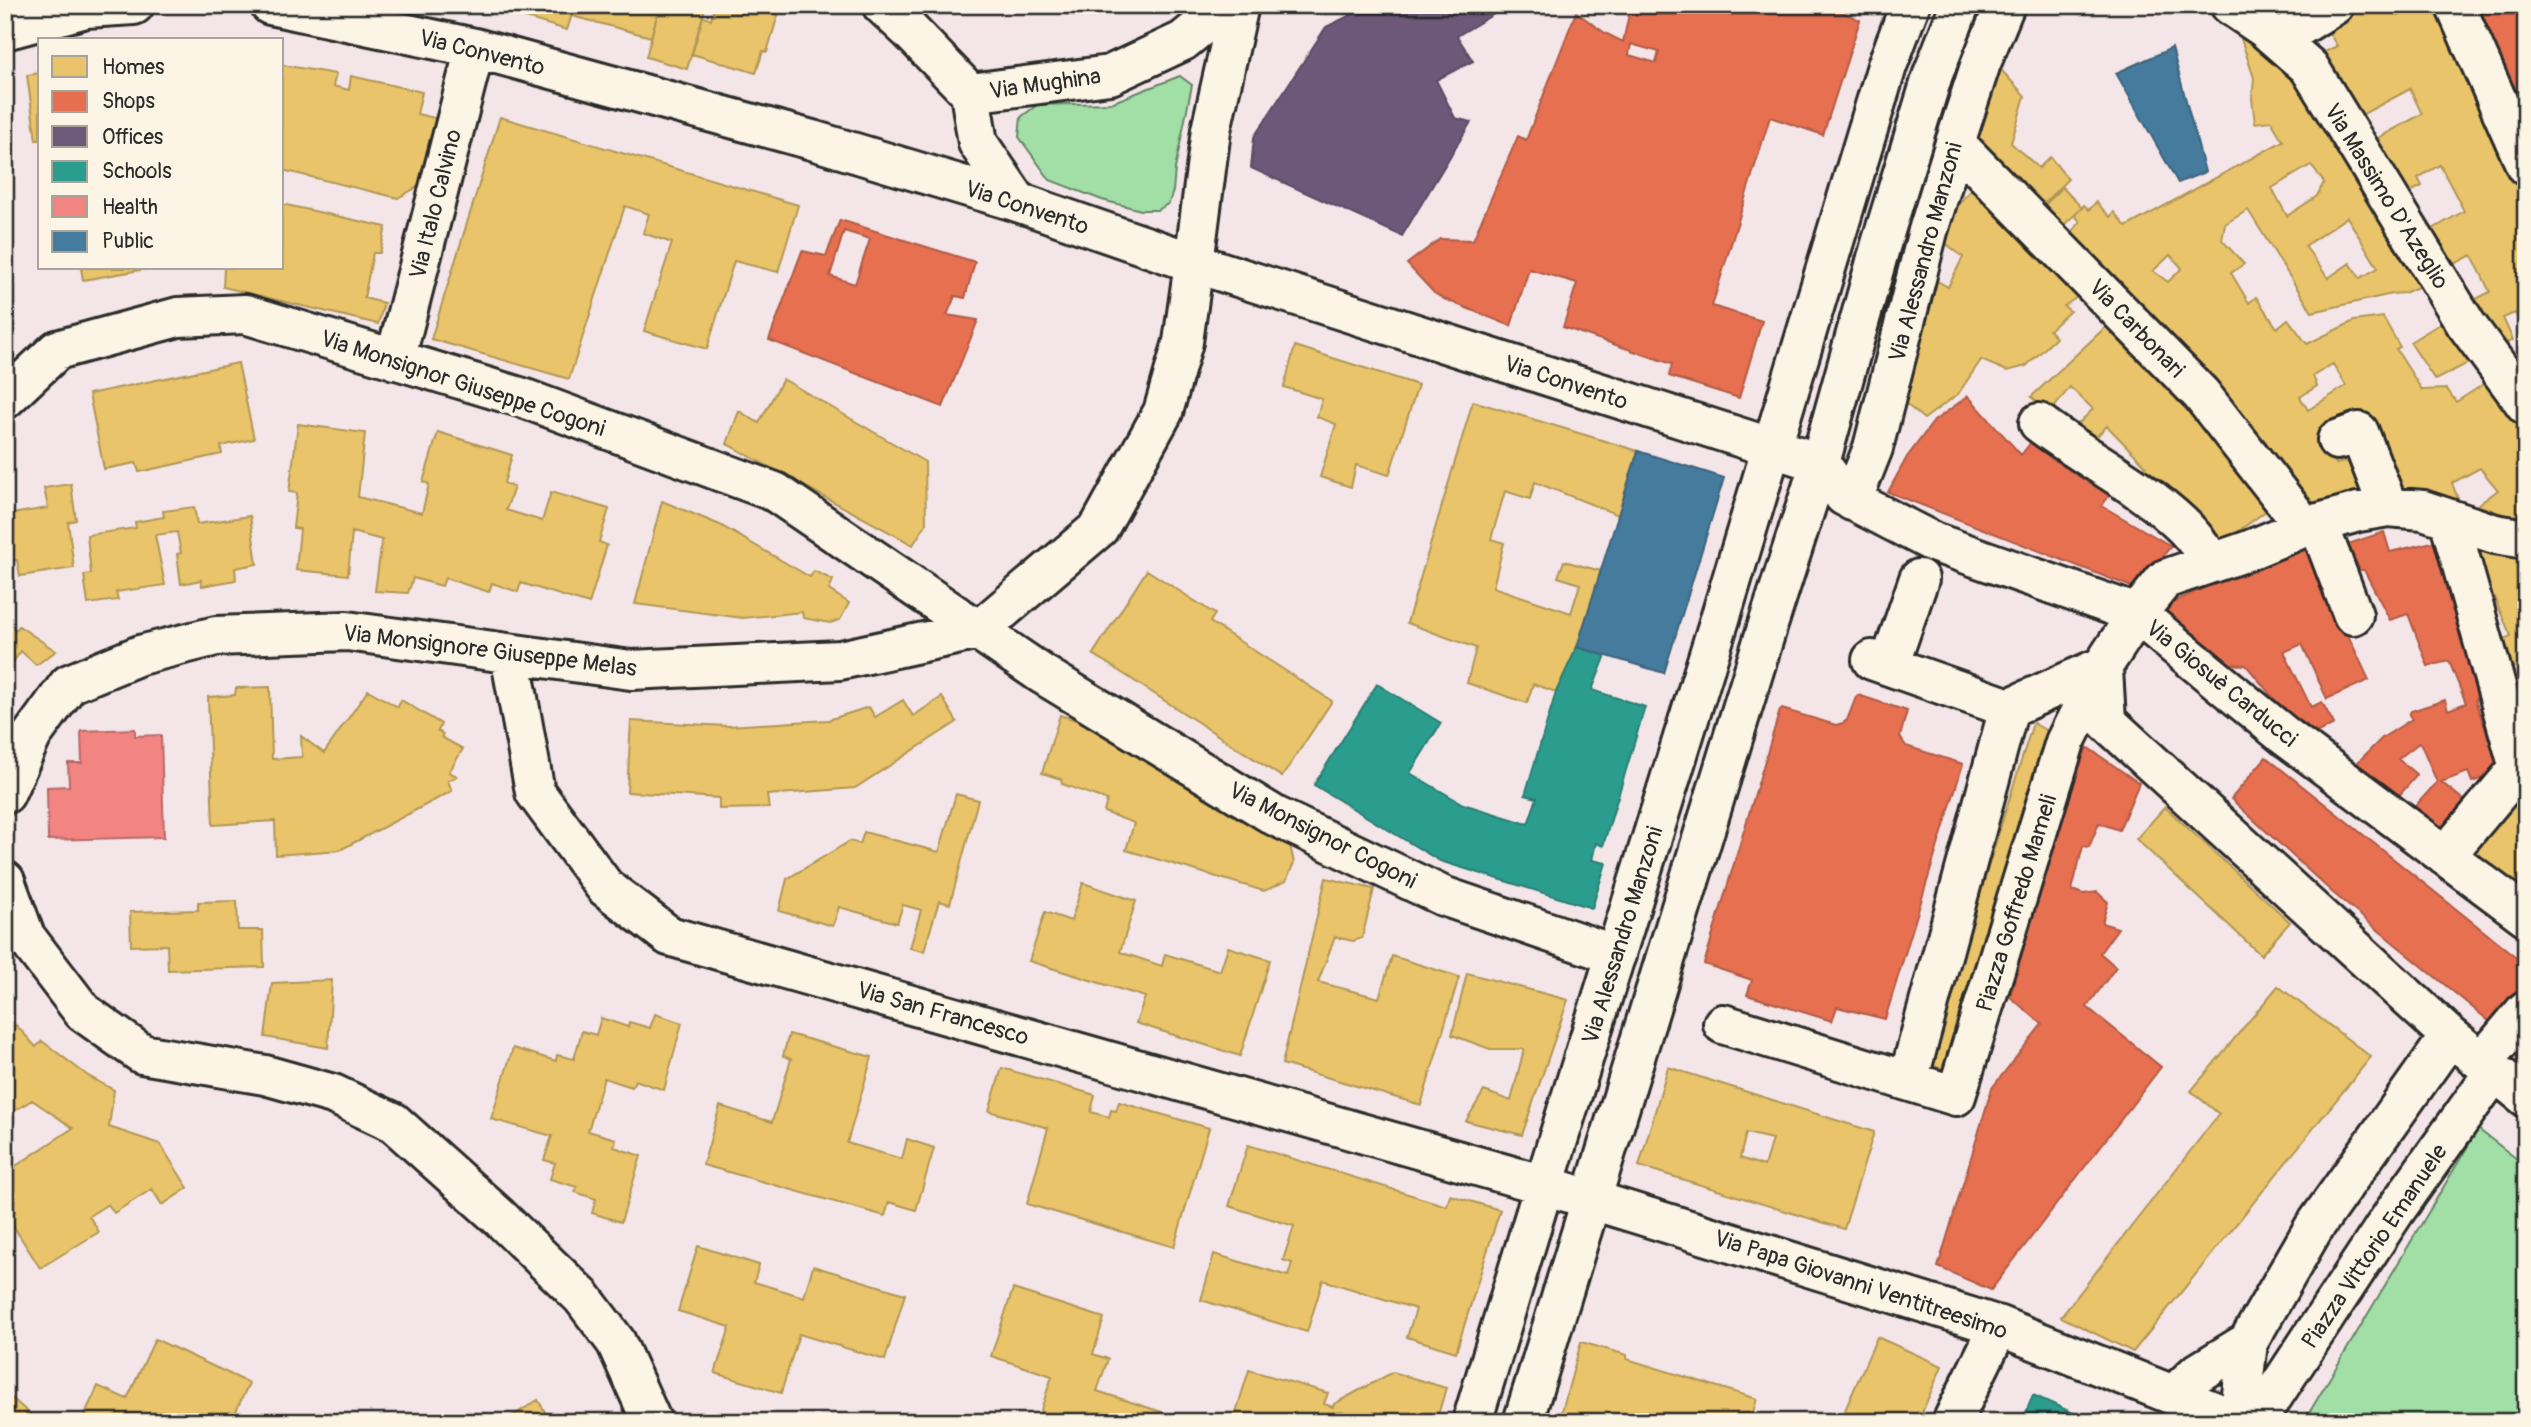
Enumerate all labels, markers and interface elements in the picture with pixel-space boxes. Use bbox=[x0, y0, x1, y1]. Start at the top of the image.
street label: Via Convento bbox=[416, 23, 548, 82]
legend bbox=[38, 38, 284, 270]
text: Homes bbox=[102, 54, 165, 81]
street label: Via Mughina bbox=[988, 61, 1103, 106]
text: Shops bbox=[102, 88, 155, 115]
street label: Via Massimo D'Azeglio bbox=[2318, 98, 2455, 294]
text: Offices bbox=[102, 124, 164, 151]
street label: Via Italo Calvino bbox=[403, 126, 468, 282]
street label: Via Alessandro Manzoni bbox=[1882, 139, 1969, 365]
text: Schools bbox=[102, 158, 172, 185]
street label: Via Convento bbox=[961, 174, 1092, 241]
text: Health bbox=[102, 194, 158, 221]
text: Public bbox=[102, 228, 154, 255]
street label: Via Carbonari bbox=[2082, 273, 2191, 384]
street label: Via Monsignor Giuseppe Cogoni bbox=[317, 324, 609, 443]
street label: Via Convento bbox=[1500, 349, 1631, 416]
street label: Via Giosuè Carducci bbox=[2140, 613, 2303, 753]
street label: Via Monsignore Giuseppe Melas bbox=[341, 618, 638, 683]
street label: Via Monsignor Cogoni bbox=[1224, 776, 1422, 895]
street label: Piazza Goffredo Mameli bbox=[1970, 791, 2063, 1015]
street label: Via Alessandro Manzoni bbox=[1576, 823, 1669, 1047]
street label: Via San Francesco bbox=[854, 975, 1032, 1052]
street label: Piazza Vittorio Emanuele bbox=[2295, 1138, 2454, 1354]
street label: Via Papa Giovanni Ventitreesimo bbox=[1710, 1223, 2011, 1346]

